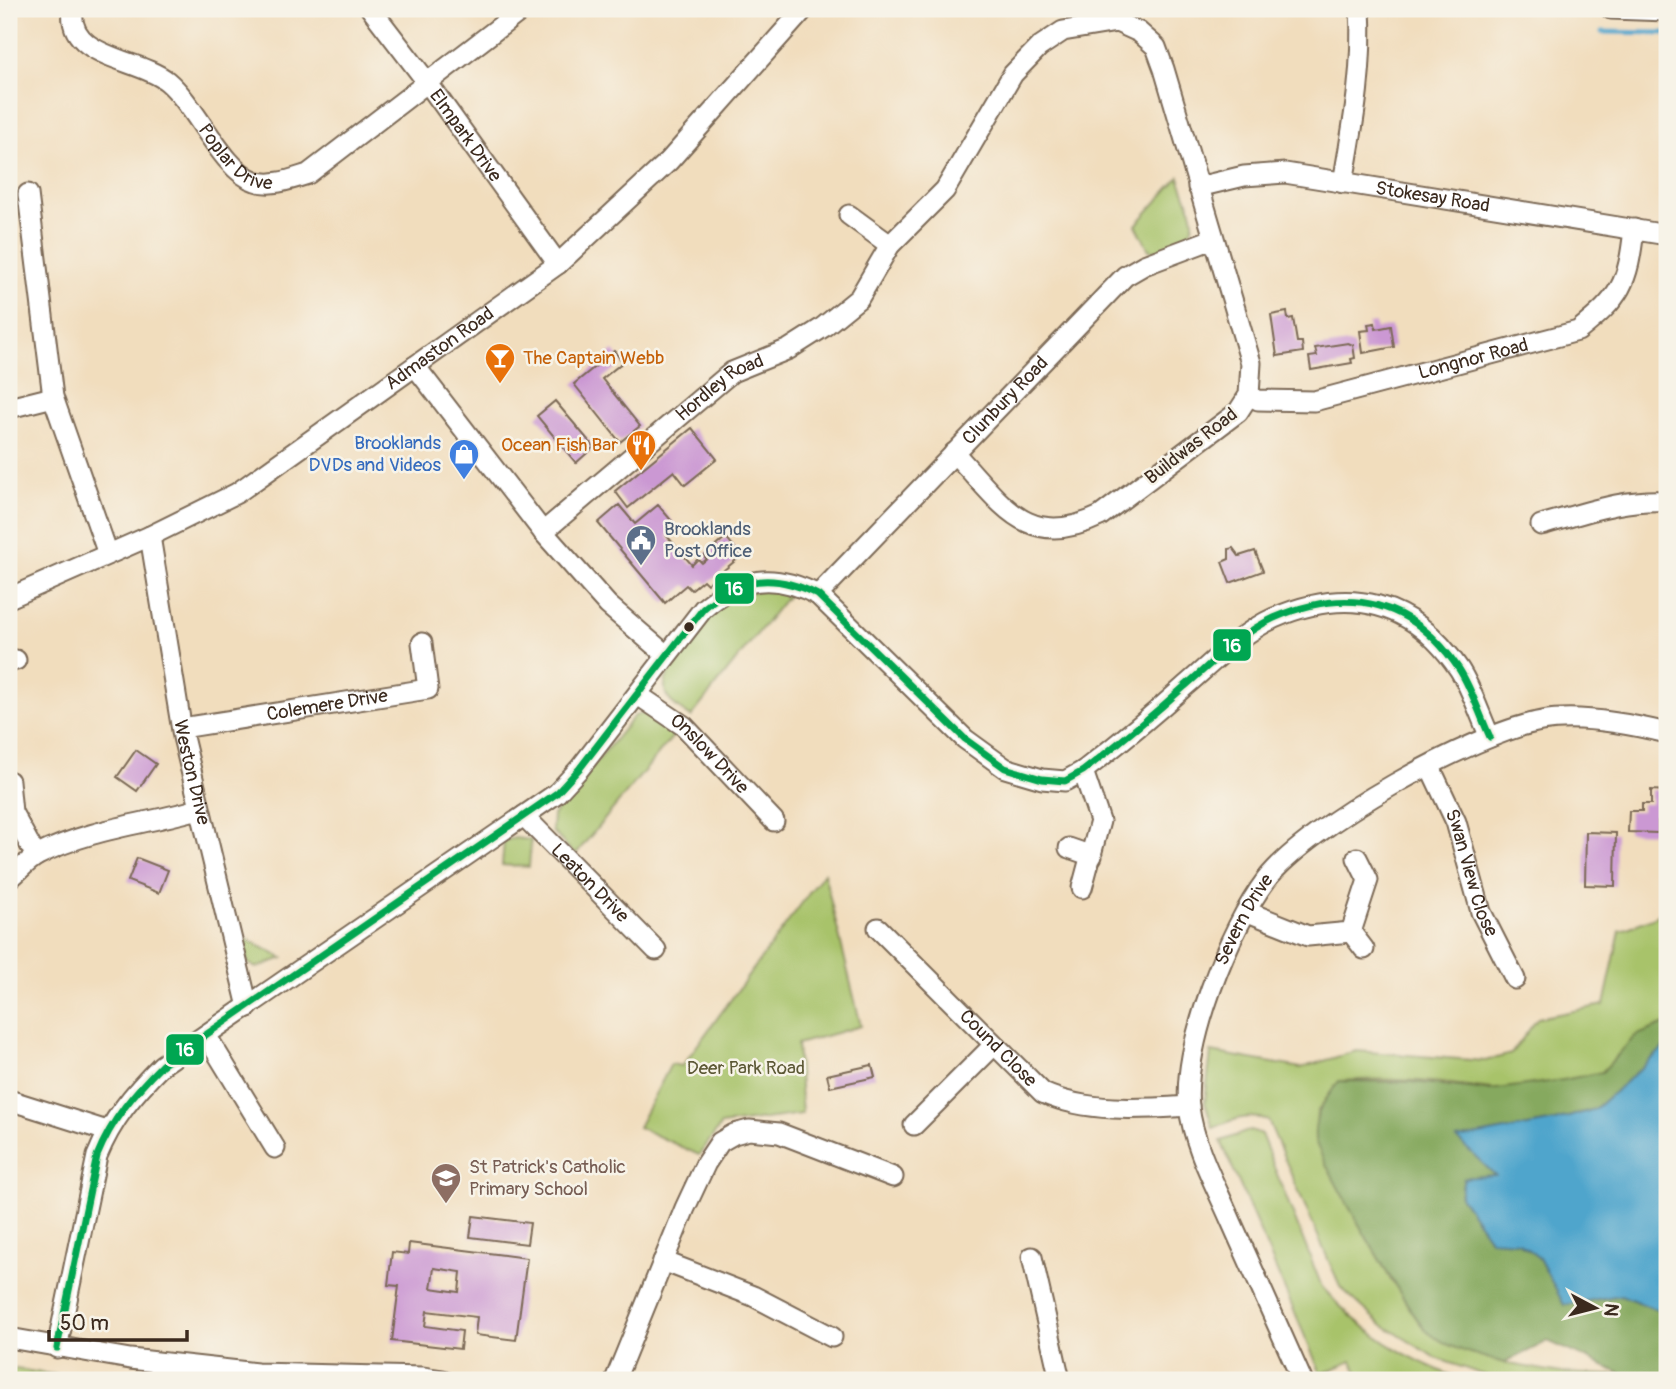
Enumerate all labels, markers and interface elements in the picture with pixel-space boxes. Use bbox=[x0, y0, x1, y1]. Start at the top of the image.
street label: Elmpark Drive bbox=[424, 84, 507, 187]
street label: Poplar Drive bbox=[193, 119, 273, 195]
street label: Stokesay Road bbox=[1374, 176, 1491, 218]
street label: Admaston Road bbox=[381, 302, 499, 395]
street label: Longnor Road bbox=[1416, 333, 1531, 385]
bar icon: The Captain Webb bbox=[483, 341, 517, 385]
place label: The Captain Webb bbox=[523, 346, 664, 370]
street label: Hordley Road bbox=[671, 348, 767, 427]
street label: Clunbury Road bbox=[957, 351, 1053, 450]
street label: Buildwas Road bbox=[1140, 402, 1242, 490]
restaurant icon: Ocean Fish Bar bbox=[624, 428, 658, 472]
place label: Brooklands DVDs and Videos bbox=[308, 431, 441, 477]
place label: Ocean Fish Bar bbox=[501, 433, 618, 457]
shop icon: Brooklands DVDs and Videos bbox=[447, 437, 481, 481]
place label: Brooklands Post Office bbox=[664, 517, 752, 563]
public building icon: Brooklands Post Office bbox=[624, 523, 658, 567]
line badge: 16 bbox=[714, 572, 755, 605]
text: 16 bbox=[725, 577, 743, 601]
unlabelled marker bbox=[682, 620, 696, 634]
line badge: 16 bbox=[1212, 628, 1252, 662]
text: 16 bbox=[1223, 634, 1241, 658]
street label: Colemere Drive bbox=[265, 683, 390, 726]
street label: Onslow Drive bbox=[666, 708, 754, 799]
street label: Weston Drive bbox=[168, 718, 216, 828]
street label: Swan View Close bbox=[1440, 805, 1504, 941]
street label: Leaton Drive bbox=[546, 838, 635, 928]
street label: Severn Drive bbox=[1210, 868, 1279, 969]
street label: Cound Close bbox=[954, 1004, 1043, 1093]
line badge: 16 bbox=[165, 1033, 205, 1066]
text: 16 bbox=[176, 1038, 194, 1062]
park label: Deer Park Road bbox=[687, 1056, 805, 1080]
place label: St Patrick's Catholic Primary School bbox=[469, 1155, 626, 1201]
school or university icon: St Patrick's Catholic Primary School bbox=[429, 1161, 463, 1205]
north arrow bbox=[1560, 1274, 1630, 1344]
scale bar bbox=[49, 1298, 187, 1342]
text: N bbox=[1598, 1302, 1624, 1318]
text: 50 m bbox=[60, 1310, 109, 1337]

